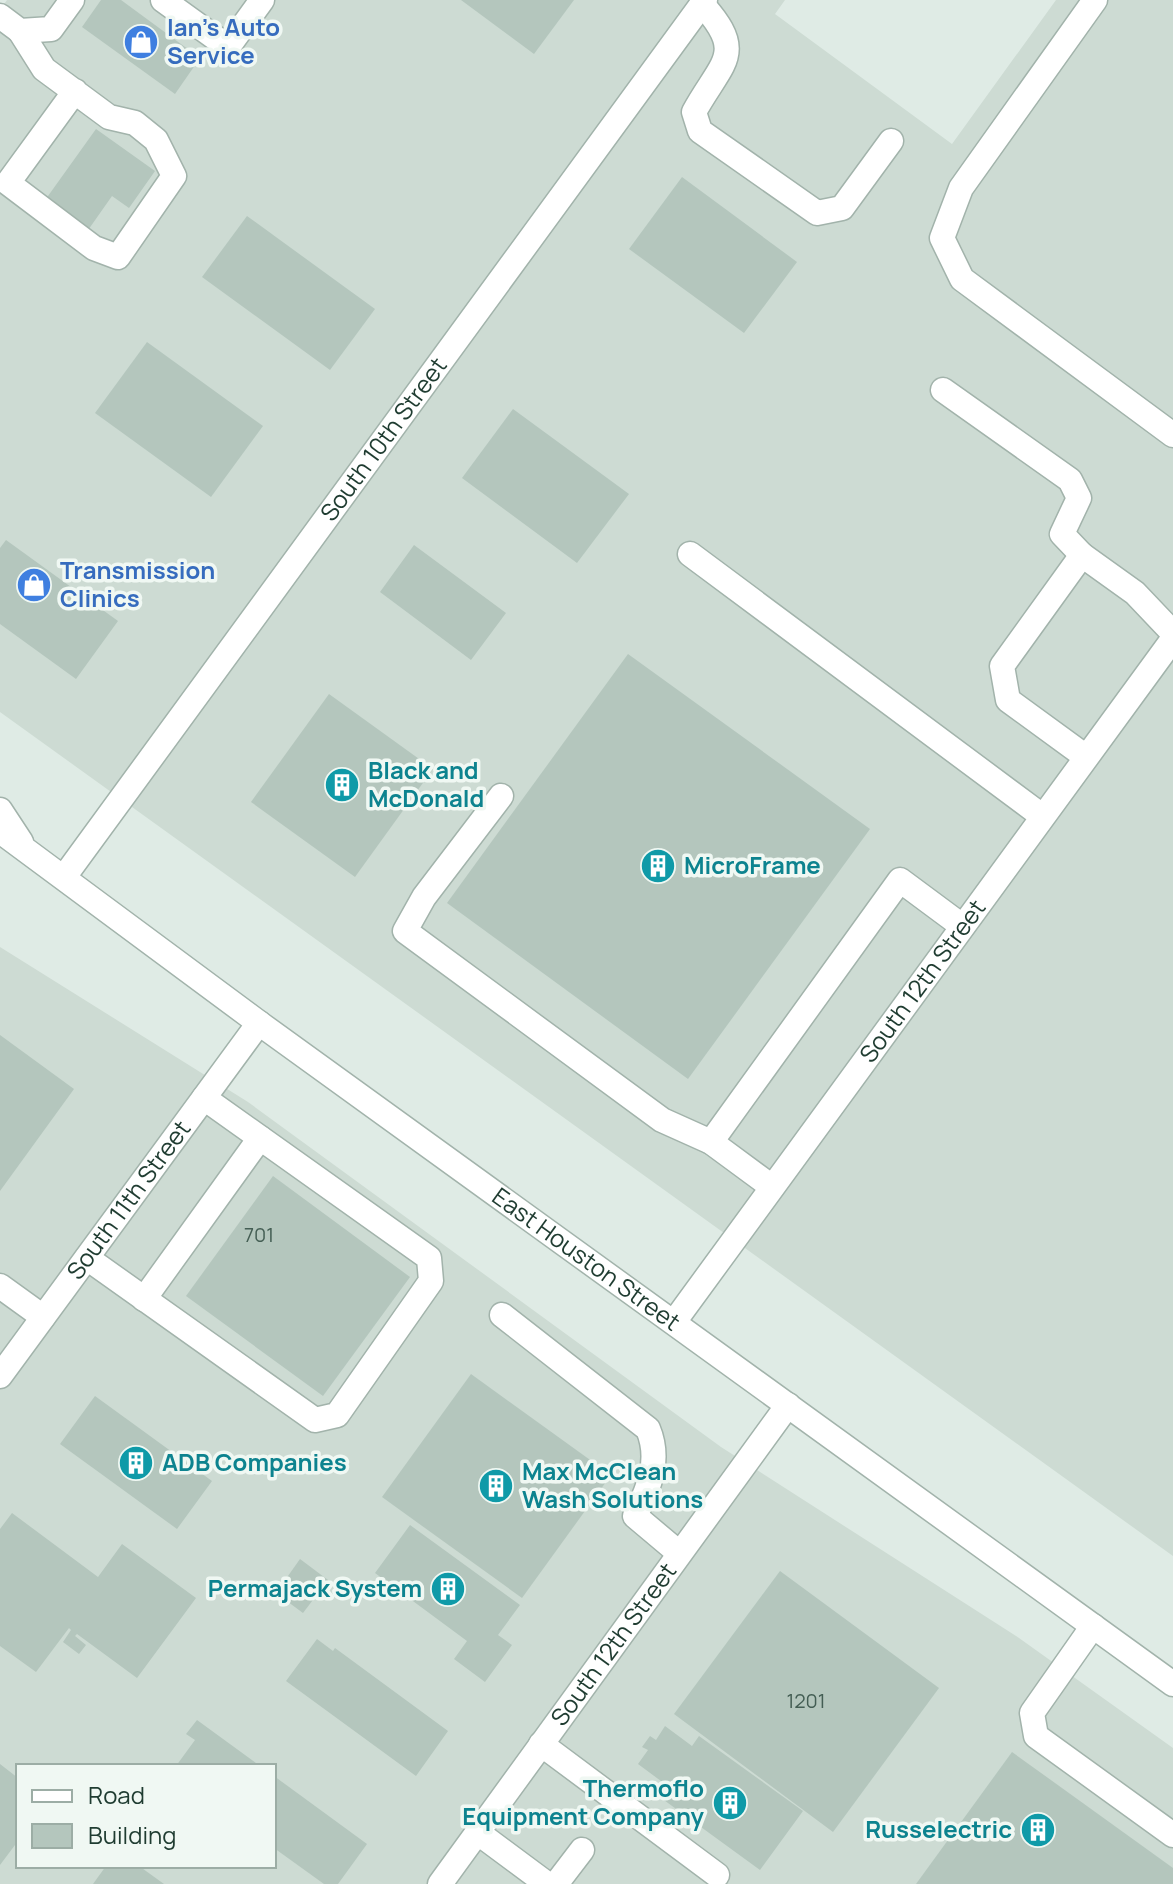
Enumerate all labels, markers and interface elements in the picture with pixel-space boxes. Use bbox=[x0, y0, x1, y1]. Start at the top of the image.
place label: Ian's Auto Service bbox=[167, 10, 280, 71]
shop icon: Ian's Auto Service bbox=[122, 23, 160, 61]
street label: South 10th Street bbox=[312, 350, 454, 527]
place label: Transmission Clinics bbox=[60, 553, 215, 614]
shop icon: Transmission Clinics bbox=[15, 566, 53, 604]
place label: Black and McDonald bbox=[368, 753, 484, 814]
building icon: Black and McDonald bbox=[323, 766, 361, 804]
building icon: MicroFrame bbox=[639, 847, 677, 885]
place label: MicroFrame bbox=[684, 848, 821, 881]
street label: South 12th Street bbox=[851, 892, 992, 1069]
street label: South 11th Street bbox=[58, 1113, 197, 1286]
street label: East Houston Street bbox=[486, 1179, 688, 1337]
house number: 701 bbox=[244, 1221, 274, 1248]
building icon: ADB Companies bbox=[117, 1444, 155, 1482]
place label: ADB Companies bbox=[162, 1445, 347, 1478]
place label: Max McClean Wash Solutions bbox=[522, 1454, 703, 1515]
building icon: Max McClean Wash Solutions bbox=[477, 1467, 515, 1505]
street label: South 12th Street bbox=[542, 1555, 683, 1732]
building icon: Permajack System bbox=[429, 1570, 467, 1608]
place label: Permajack System bbox=[208, 1571, 422, 1604]
house number: 1201 bbox=[786, 1687, 826, 1714]
legend bbox=[16, 1764, 276, 1868]
place label: Thermoflo Equipment Company bbox=[462, 1771, 705, 1832]
text: Road bbox=[88, 1778, 145, 1811]
building icon: Thermoflo Equipment Company bbox=[711, 1784, 749, 1822]
building icon: Russelectric bbox=[1019, 1811, 1057, 1849]
place label: Russelectric bbox=[865, 1812, 1012, 1845]
text: Building bbox=[88, 1818, 176, 1851]

